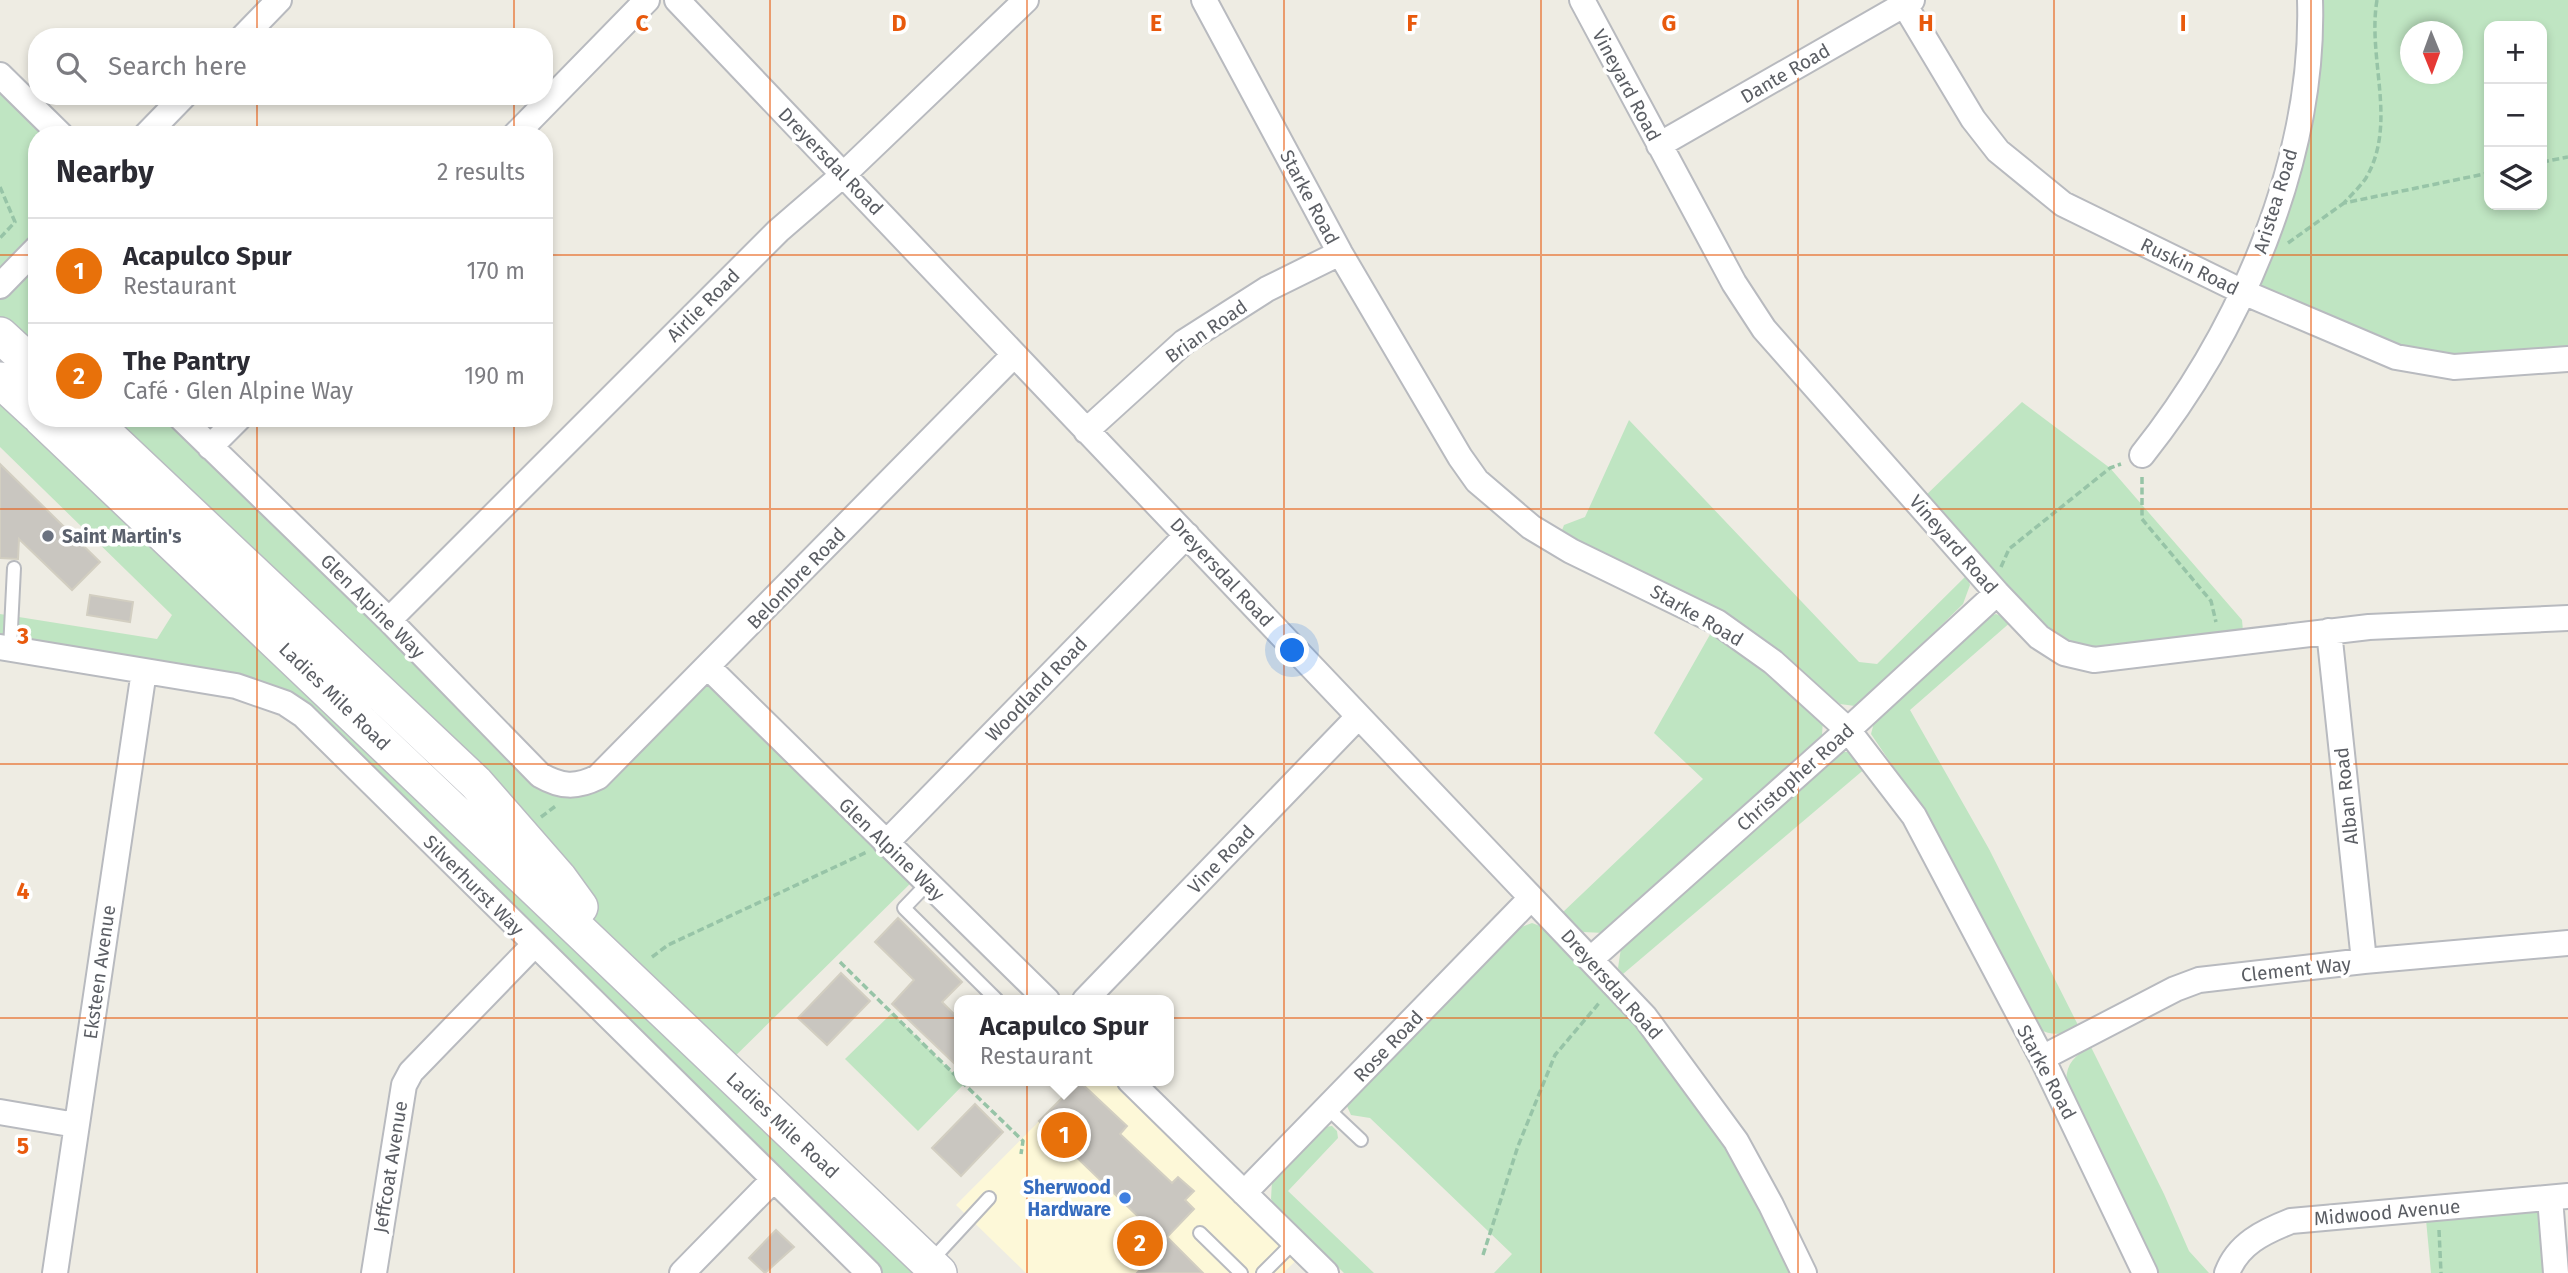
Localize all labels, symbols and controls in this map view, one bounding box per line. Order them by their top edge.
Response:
text: C [635,9,649,37]
text: D [892,9,907,37]
text: E [1150,9,1162,37]
text: F [1406,9,1418,37]
text: G [1662,9,1676,37]
text: H [1918,9,1934,37]
text: I [2180,9,2186,37]
north arrow [2400,21,2463,84]
map controls [2484,21,2547,210]
button: + [2484,21,2547,84]
street label: Vineyard Road [1587,25,1666,145]
search box [28,28,553,105]
street label: Dante Road [1737,39,1834,108]
icon: search [52,48,90,86]
text: Search here [108,51,247,82]
button: − [2484,84,2547,147]
street label: Dreyersdal Road [773,103,888,220]
street label: Starke Road [1275,146,1344,248]
street label: Aristea Road [2249,146,2302,256]
button: layers [2484,147,2547,210]
text: Nearby [56,154,154,190]
text: 2 results [437,158,525,186]
street label: Ruskin Road [2137,233,2243,300]
text: Acapulco Spur [123,241,292,272]
text: 1 [74,257,84,285]
text: 170 m [466,257,525,285]
street label: Airlie Road [662,264,745,347]
text: Restaurant [123,272,236,300]
street label: Brian Road [1161,295,1252,368]
text: The Pantry [123,346,250,377]
text: 2 [73,362,85,390]
text: 190 m [464,362,525,390]
text: Café · Glen Alpine Way [123,377,353,405]
street label: Vineyard Road [1904,490,2003,599]
street label: Dreyersdal Road [1165,513,1278,632]
street label: Belombre Road [742,523,850,634]
place label: Saint Martin's [62,525,181,548]
marker: Saint Martin's [40,528,56,544]
street label: Glen Alpine Way [316,549,430,664]
street label: Starke Road [1646,580,1747,651]
text: 3 [16,622,29,650]
street label: Woodland Road [981,632,1092,746]
your location [1275,633,1309,667]
street label: Ladies Mile Road [274,638,395,755]
street label: Christopher Road [1732,719,1859,836]
street label: Alban Road [2330,746,2363,846]
street label: Glen Alpine Way [834,793,950,906]
street label: Vine Road [1183,820,1260,898]
street label: Silverhurst Way [419,830,529,941]
text: 4 [17,877,30,905]
street label: Eksteen Avenue [79,904,120,1041]
street label: Dreyersdal Road [1556,924,1667,1044]
street label: Clement Way [2240,952,2353,987]
popup [954,995,1174,1086]
street label: Rose Road [1349,1006,1428,1087]
text: Acapulco Spur [980,1011,1148,1042]
street label: Starke Road [2012,1021,2081,1123]
text: Restaurant [980,1042,1093,1070]
street label: Ladies Mile Road [722,1067,844,1183]
street label: Jeffcoat Avenue [369,1099,412,1235]
pin: 1 [1041,1109,1087,1161]
text: 5 [17,1132,29,1160]
place label: Sherwood Hardware [1023,1176,1111,1221]
marker: Sherwood Hardware [1117,1190,1133,1206]
street label: Midwood Avenue [2313,1195,2461,1230]
pin: 2 [1117,1217,1163,1269]

